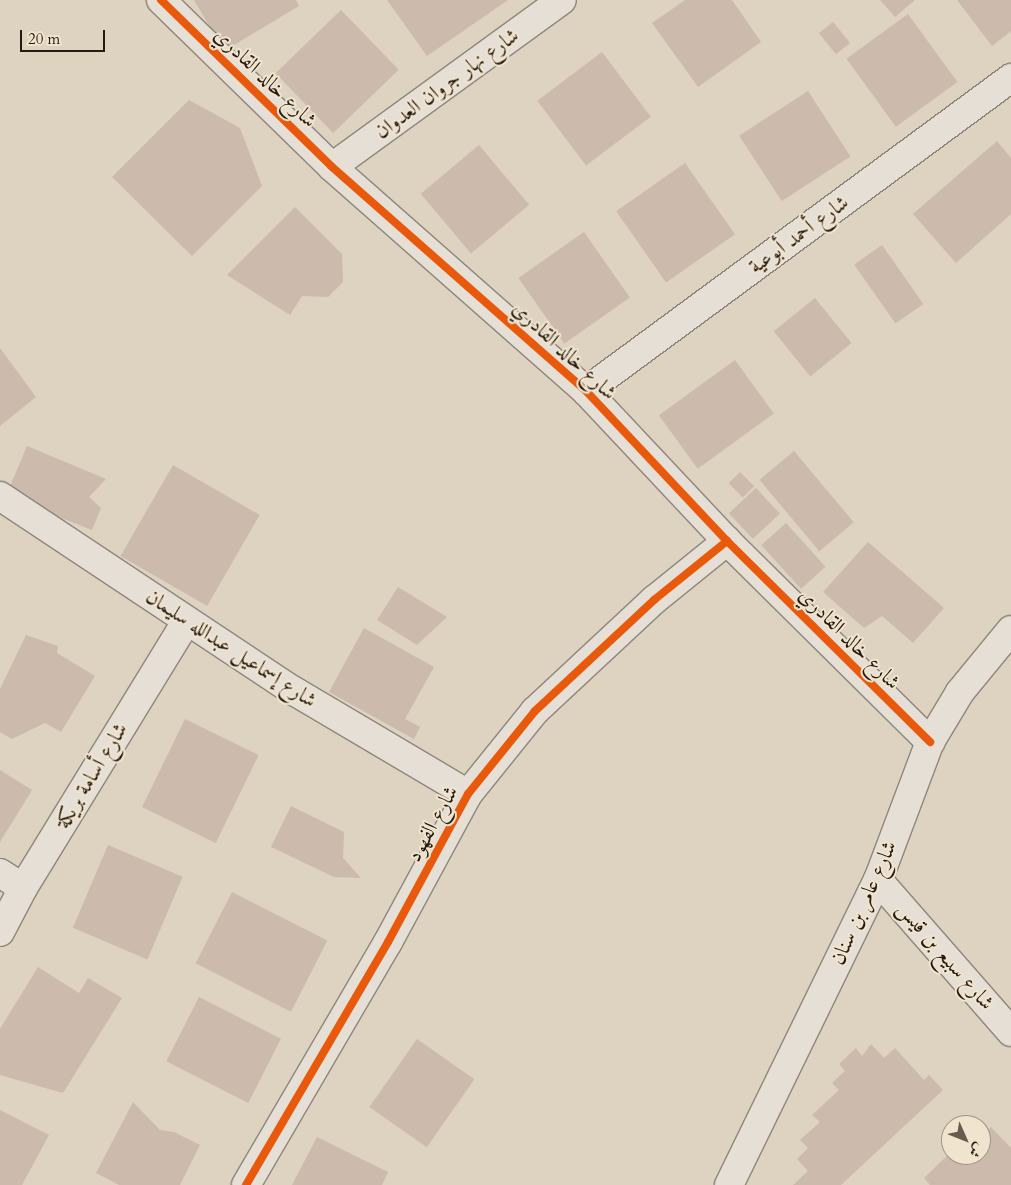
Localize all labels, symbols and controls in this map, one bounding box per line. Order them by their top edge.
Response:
scale bar [22,20,108,52]
street label: شارع خالد القادري [208,23,322,133]
street label: شارع نهار جروان العدوان [370,23,524,145]
text: 20 m [28,29,60,49]
street label: شارع أحمد أبوعية [744,190,854,280]
street label: شارع خالد القادري [507,296,621,406]
street label: شارع خالد القادري [793,583,905,695]
street label: شارع إسماعيل عبدالله سليمان [141,584,321,714]
street label: شارع أسامة بريكة [51,719,133,833]
street label: شارع الفهود [402,782,464,866]
street label: شارع عامر بن سنان [825,837,903,969]
street label: شارع سبيع بن قيس [891,897,999,1015]
north arrow [941,1115,991,1165]
text: ش [965,1138,988,1162]

